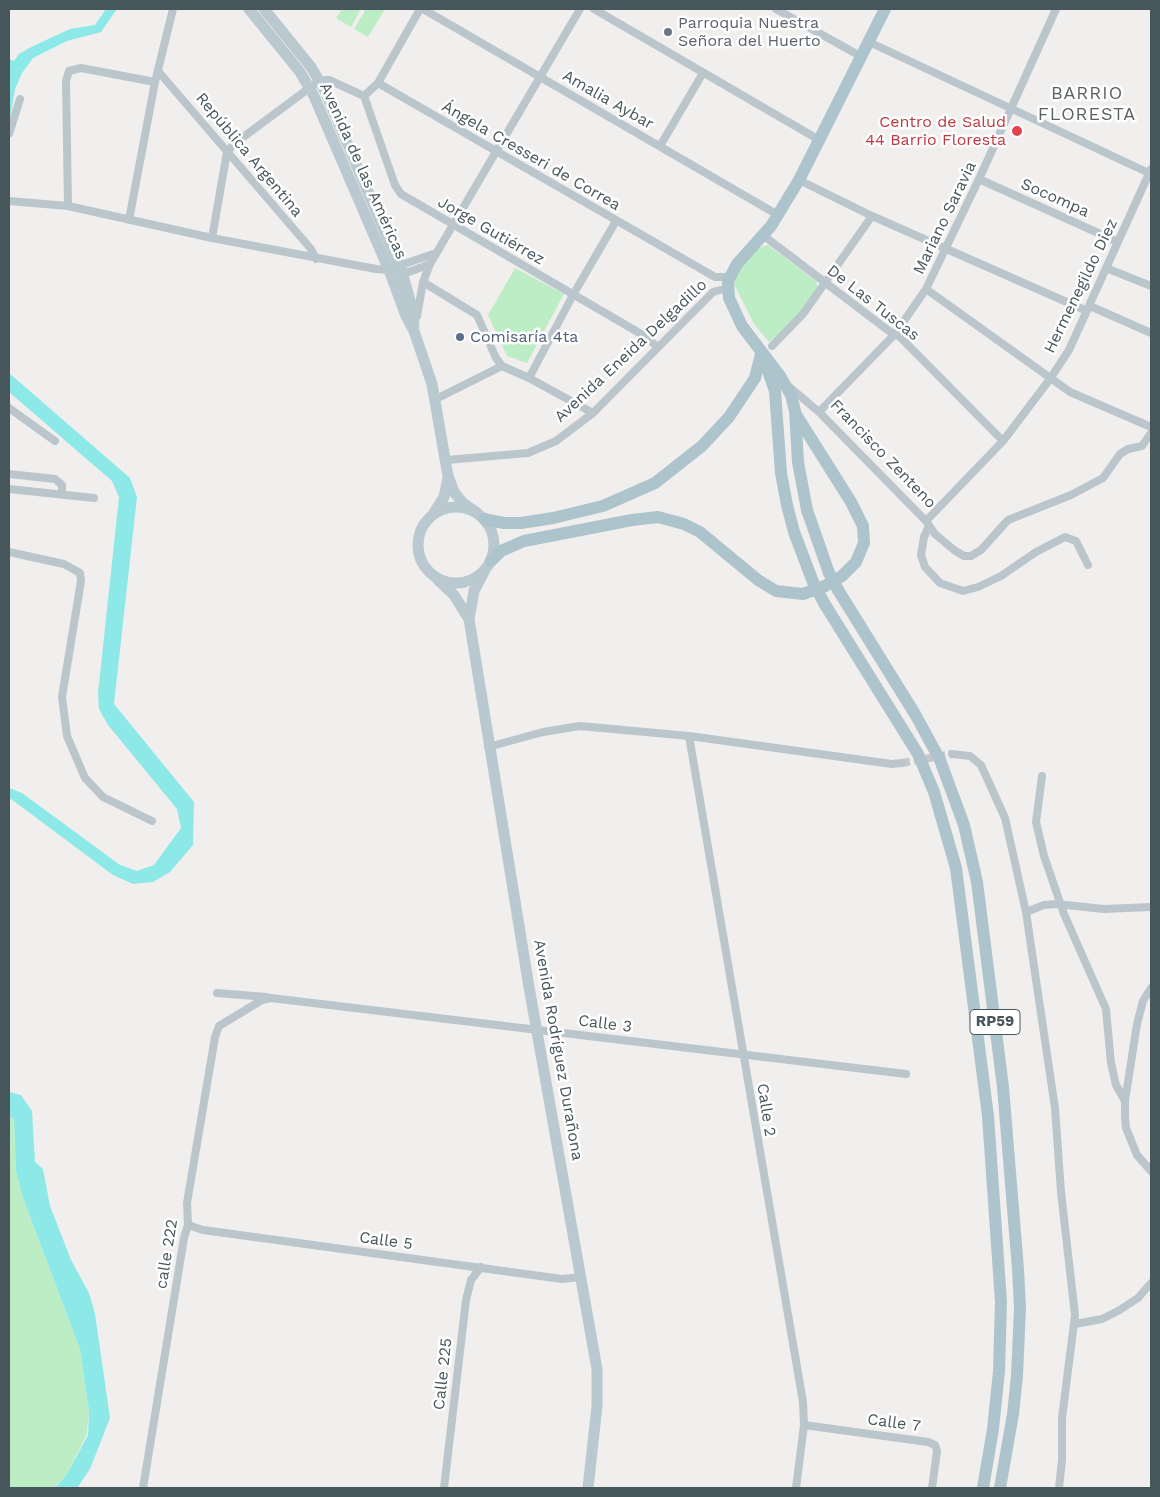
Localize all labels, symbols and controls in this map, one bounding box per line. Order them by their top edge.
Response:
place label: Parroquia Nuestra Señora del Huerto [678,13,820,51]
marker: Parroquia Nuestra Señora del Huerto [662,26,674,38]
street label: Amalia Aybar [559,66,657,134]
street label: Avenida de las Américas [315,80,411,262]
district label: BARRIO FLORESTA [1037,83,1137,126]
street label: República Argentina [191,89,307,221]
street label: Ángela Cresseri de Correa [438,97,624,215]
place label: Centro de Salud 44 Barrio Floresta [865,112,1006,150]
marker: Centro de Salud 44 Barrio Floresta [1010,124,1024,138]
street label: Mariano Saravia [909,158,981,278]
street label: Socompa [1018,174,1092,222]
street label: Jorge Gutiérrez [434,193,548,269]
street label: Hermenegildo Diez [1040,216,1122,356]
street label: De Las Tuscas [823,261,923,345]
street label: Avenida Eneida Delgadillo [551,275,711,427]
place label: Comisaría 4ta [470,327,578,347]
marker: Comisaría 4ta [454,331,466,343]
street label: Francisco Zenteno [826,395,940,513]
street label: Avenida Rodríguez Durañona [529,938,587,1162]
road number: RP59 [970,1010,1020,1034]
street label: Calle 3 [577,1011,633,1037]
street label: Calle 2 [752,1082,780,1138]
street label: calle 222 [152,1218,182,1290]
street label: Calle 5 [358,1228,414,1254]
street label: Calle 225 [430,1337,456,1411]
street label: Calle 7 [866,1410,922,1436]

